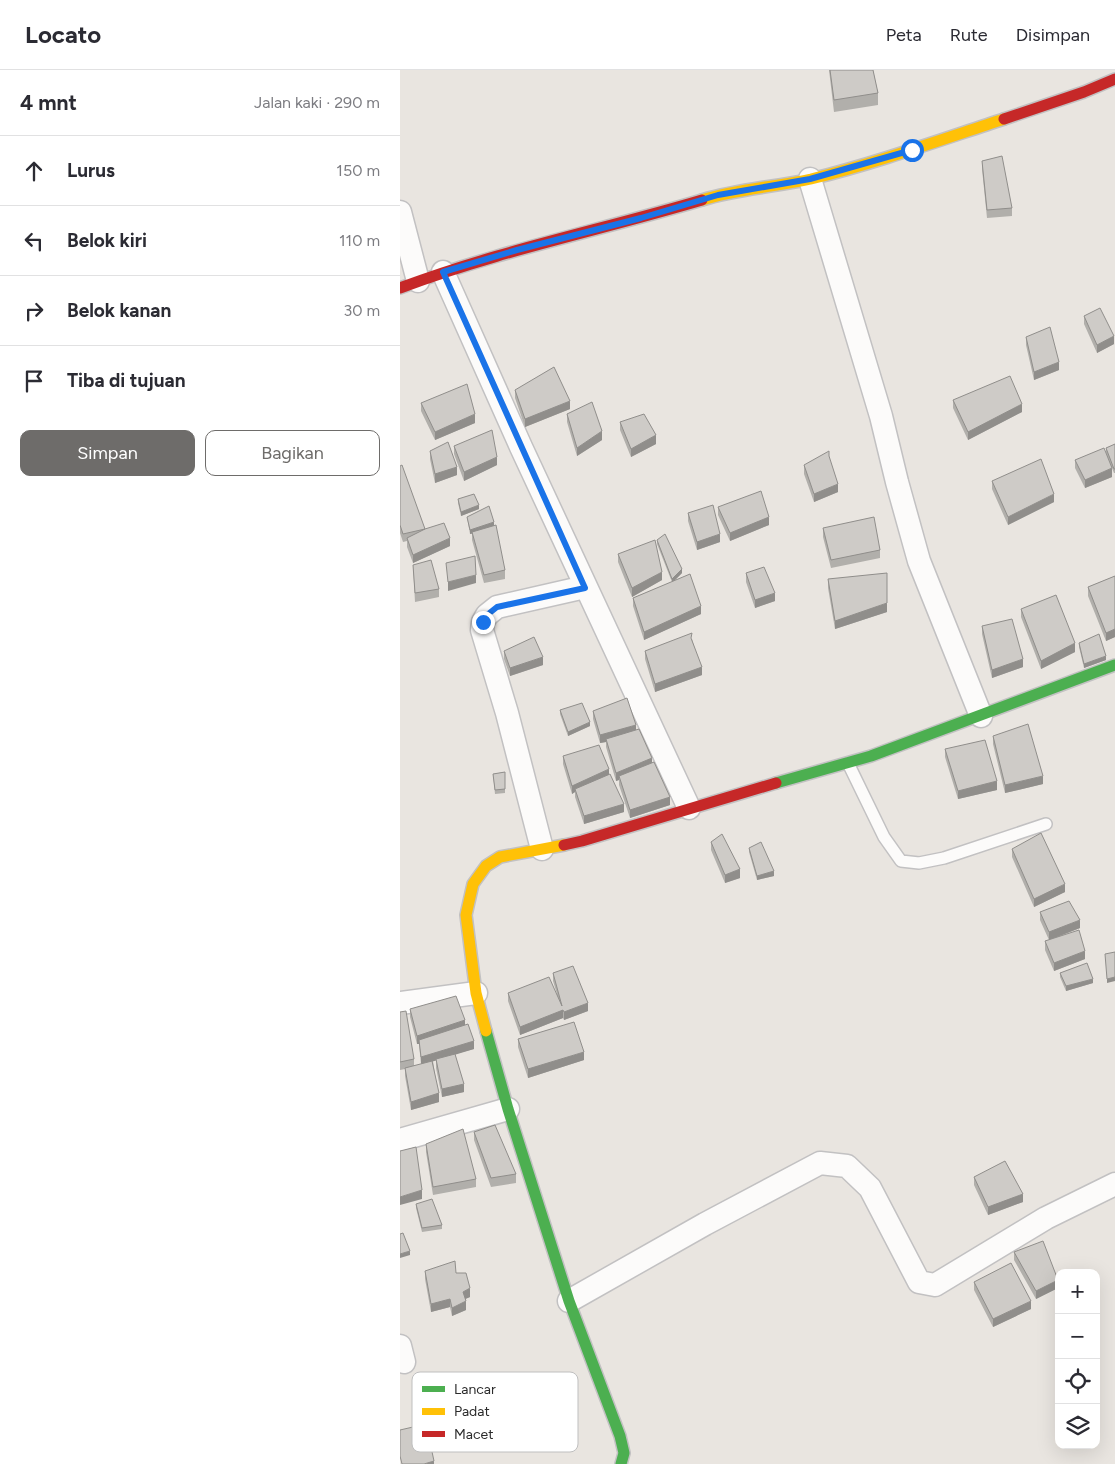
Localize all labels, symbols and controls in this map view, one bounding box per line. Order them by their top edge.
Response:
text: Locato [25,20,101,49]
text: Peta [886,24,922,46]
text: Rute [950,24,988,46]
text: Disimpan [1016,24,1090,46]
text: 4 mnt [20,90,77,115]
text: Jalan kaki · 290 m [254,93,380,112]
route start [901,139,924,162]
icon: ahead [20,157,48,185]
text: Lurus [67,159,115,182]
text: 150 m [336,161,380,180]
icon: left [20,227,48,255]
text: Belok kiri [67,229,147,252]
text: 110 m [339,231,380,250]
icon: right [20,297,48,325]
text: Belok kanan [67,299,171,322]
text: 30 m [343,301,380,320]
icon: arrive [20,367,48,395]
text: Tiba di tujuan [67,369,186,392]
button: Simpan [20,430,195,476]
button: Bagikan [205,430,380,476]
route end [472,611,495,634]
map controls [1055,1269,1100,1449]
button: + [1055,1269,1100,1314]
button: − [1055,1314,1100,1359]
button: locate [1055,1359,1100,1404]
legend [412,1372,578,1452]
text: Lancar [454,1381,496,1398]
text: Padat [454,1403,490,1420]
button: layers [1055,1404,1100,1449]
text: Macet [454,1426,494,1443]

